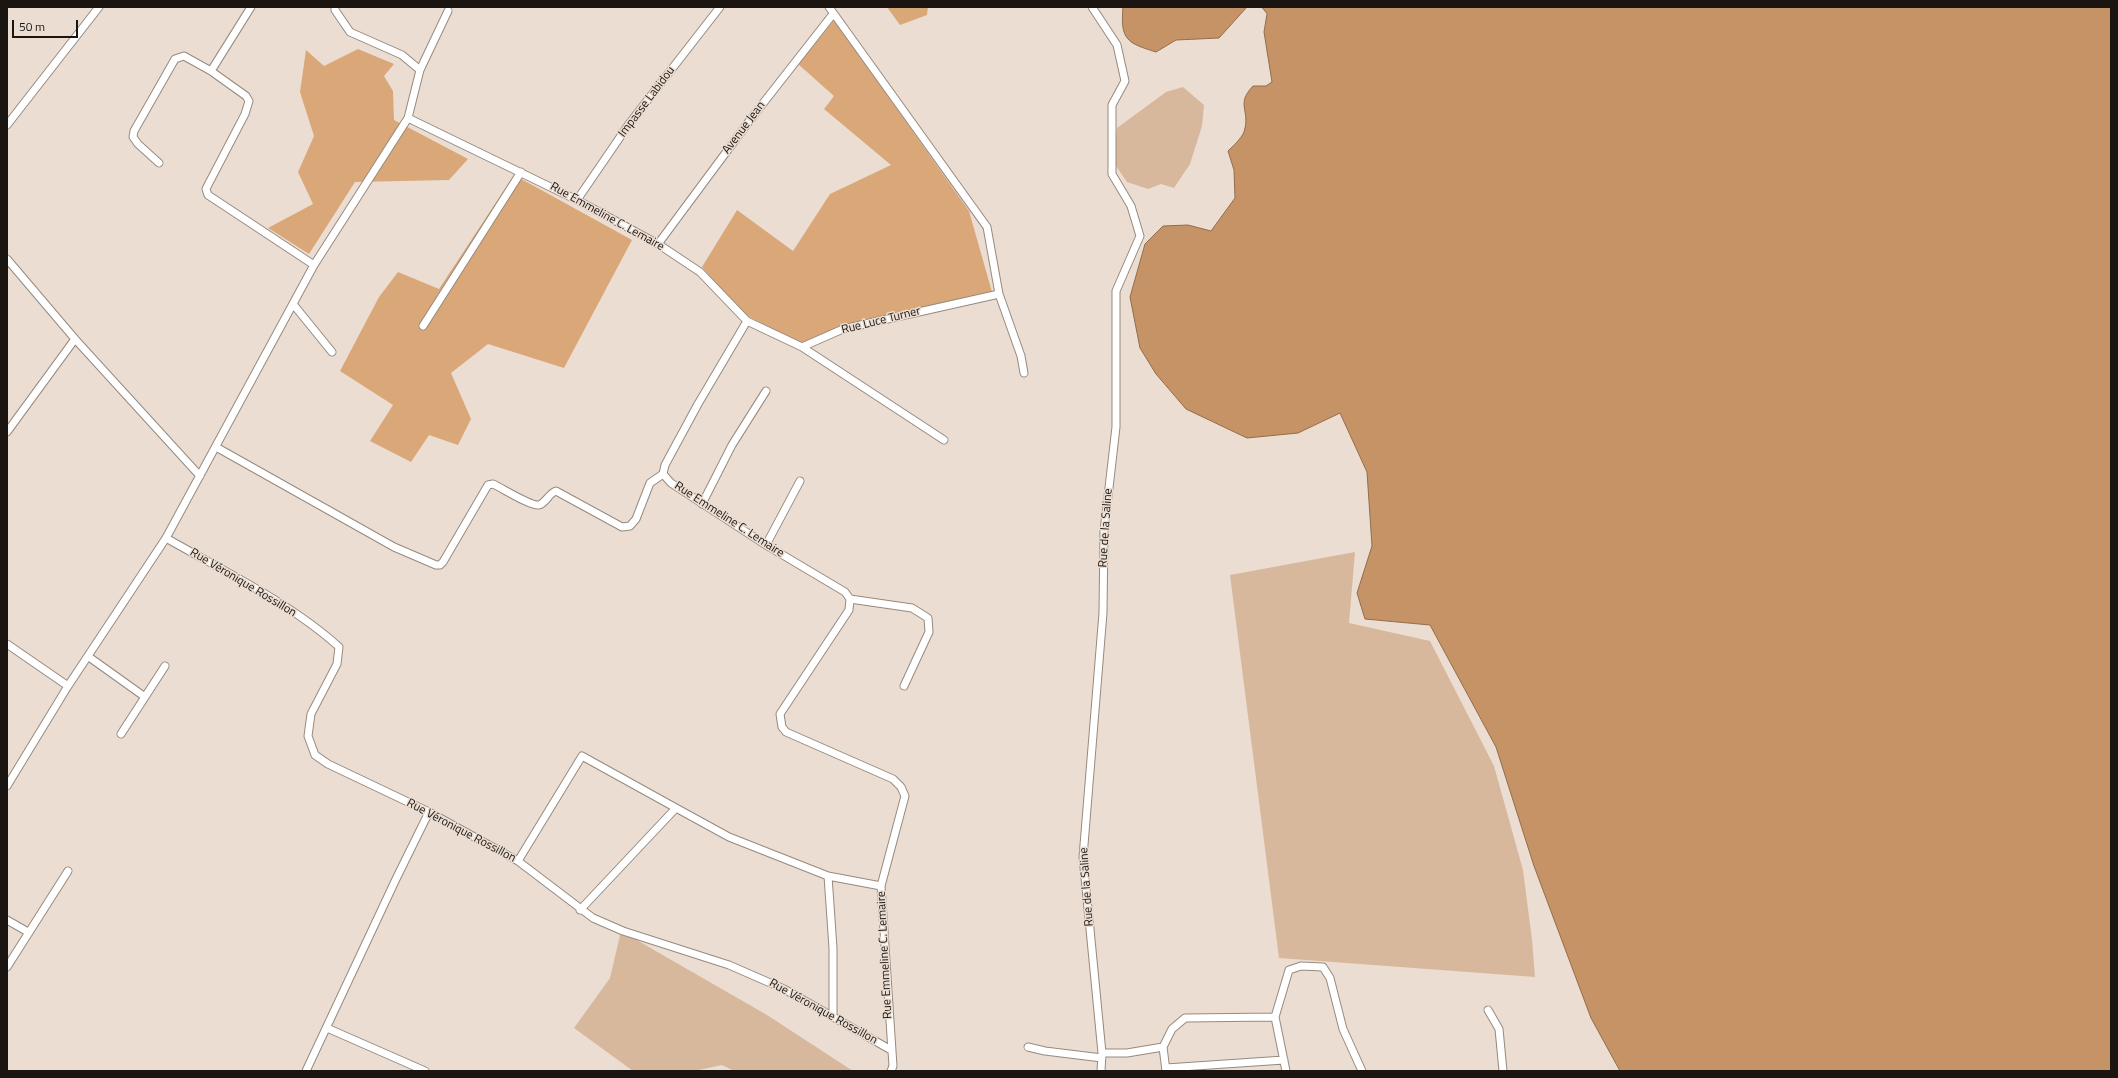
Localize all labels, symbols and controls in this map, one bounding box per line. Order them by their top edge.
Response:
scale bar [14,12,80,38]
text: 50 m [19,17,45,36]
street label: Impasse Labidou [616,64,678,140]
street label: Avenue Jean [720,99,768,157]
street label: Rue Emmeline C. Lemaire [548,180,666,254]
street label: Rue Luce Turner [840,304,922,338]
street label: Rue Emmeline C. Lemaire [671,479,787,561]
street label: Rue de la Saline [1096,488,1116,568]
street label: Rue Véronique Rossillon [187,546,299,620]
street label: Rue Véronique Rossillon [404,796,518,866]
street label: Rue de la Saline [1077,847,1097,927]
street label: Rue Emmeline C. Lemaire [874,891,896,1019]
street label: Rue Véronique Rossillon [766,976,880,1048]

